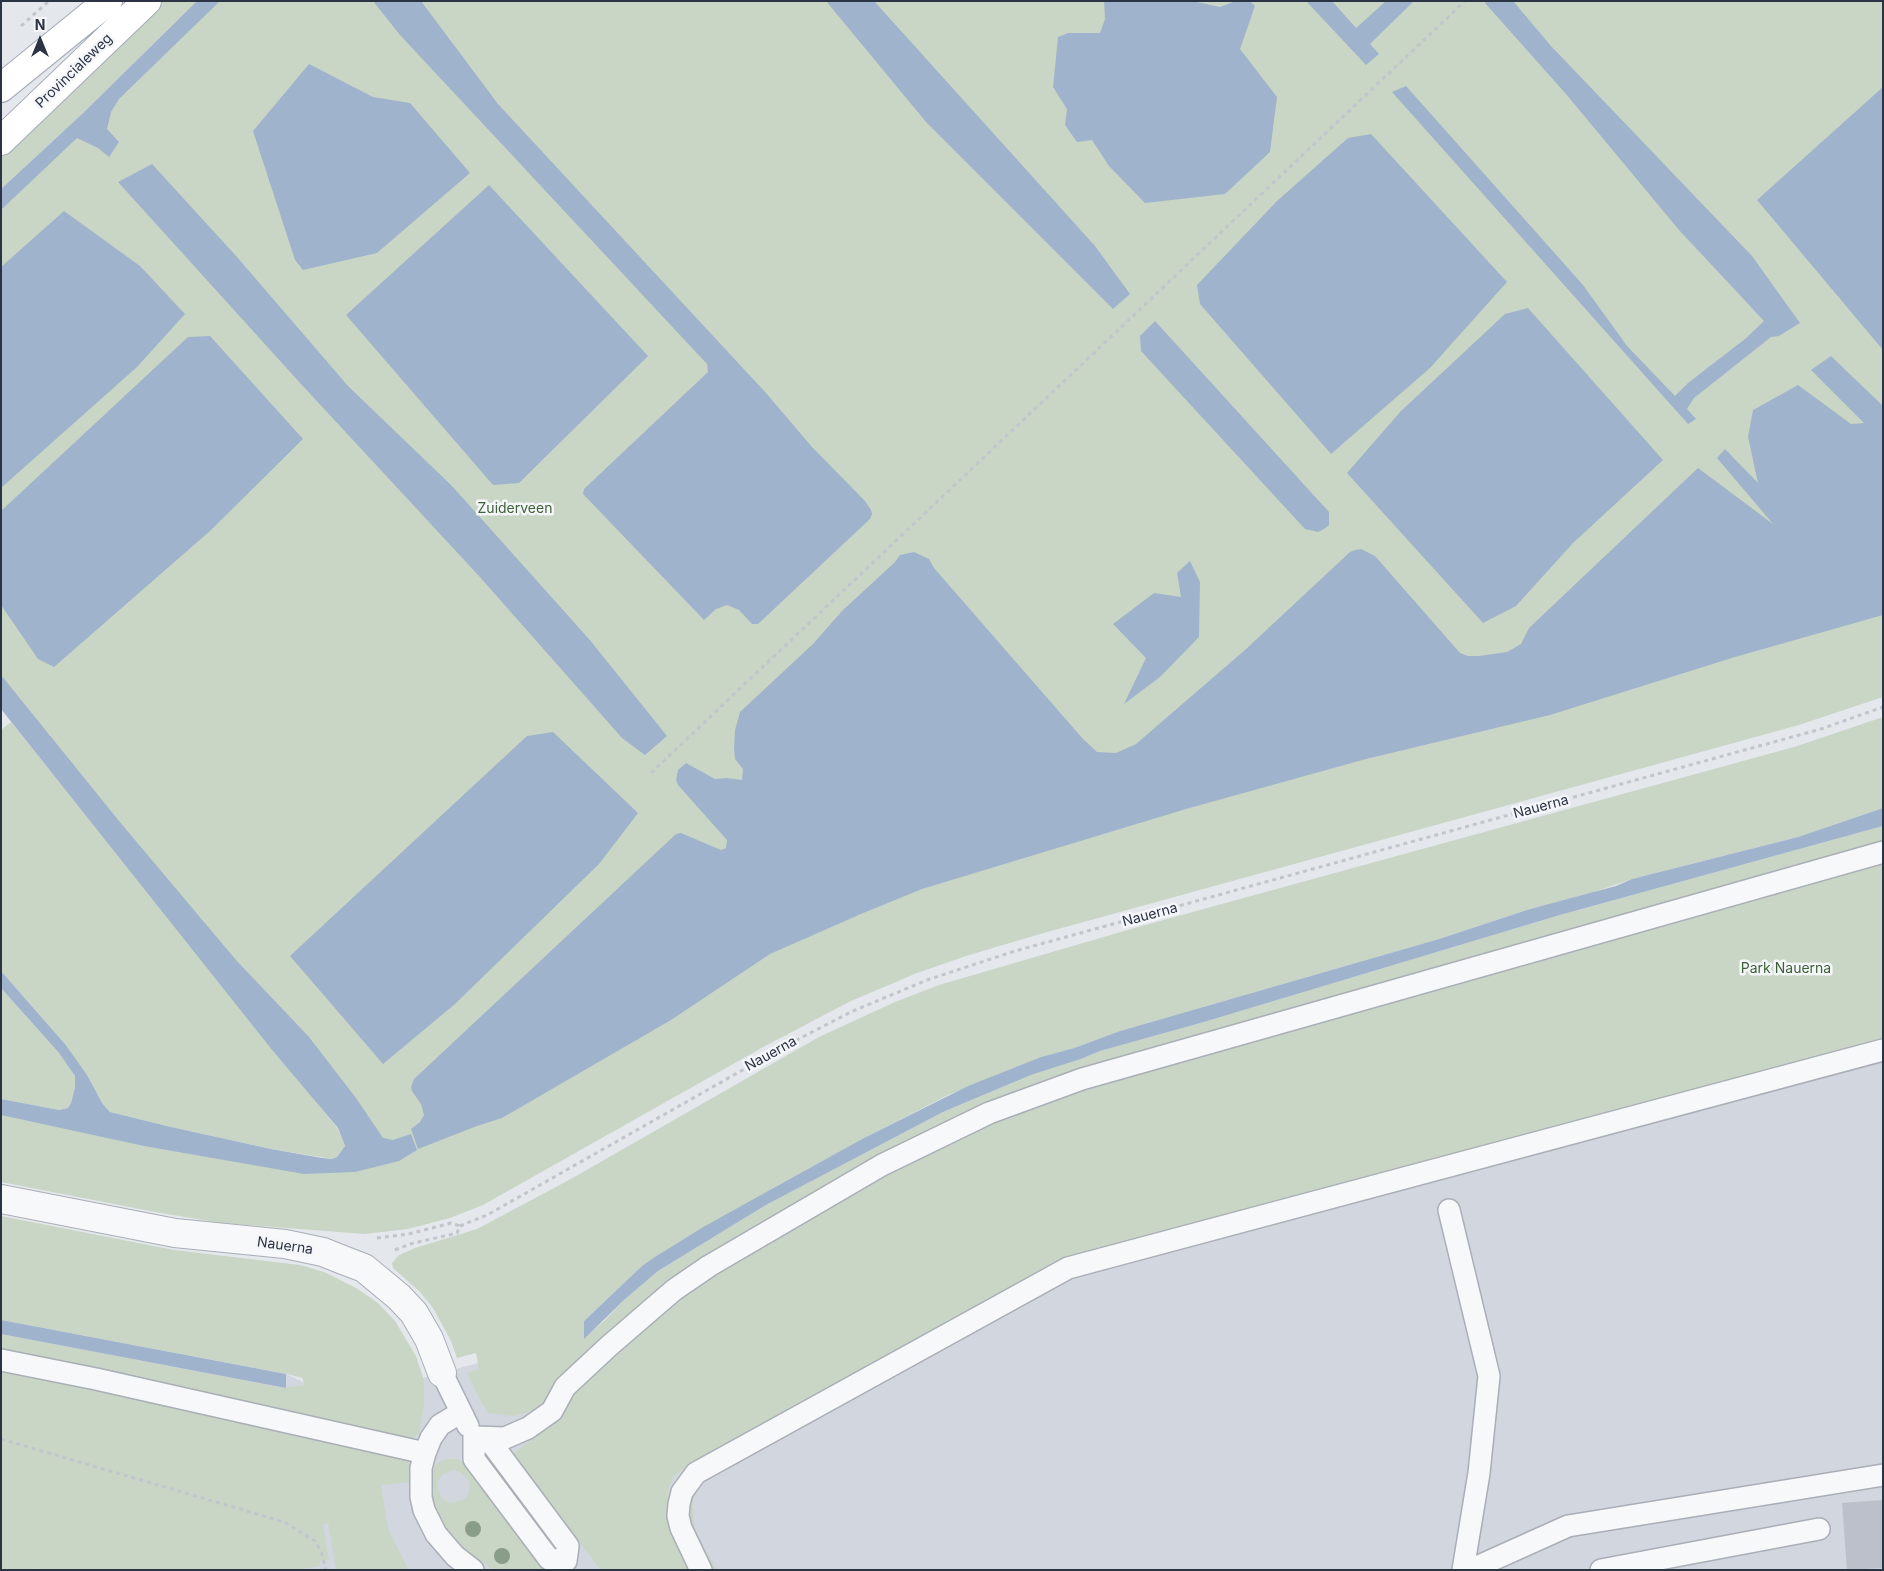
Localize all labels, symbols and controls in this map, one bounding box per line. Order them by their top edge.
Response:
north arrow [15,15,65,65]
text: N [35,16,45,33]
street label: Provincialeweg [32,30,116,112]
park label: Zuiderveen [478,501,552,517]
street label: Nauerna [1512,792,1570,822]
street label: Nauerna [1121,900,1179,930]
park label: Park Nauerna [1741,961,1831,977]
street label: Nauerna [742,1033,800,1075]
street label: Nauerna [256,1234,314,1258]

